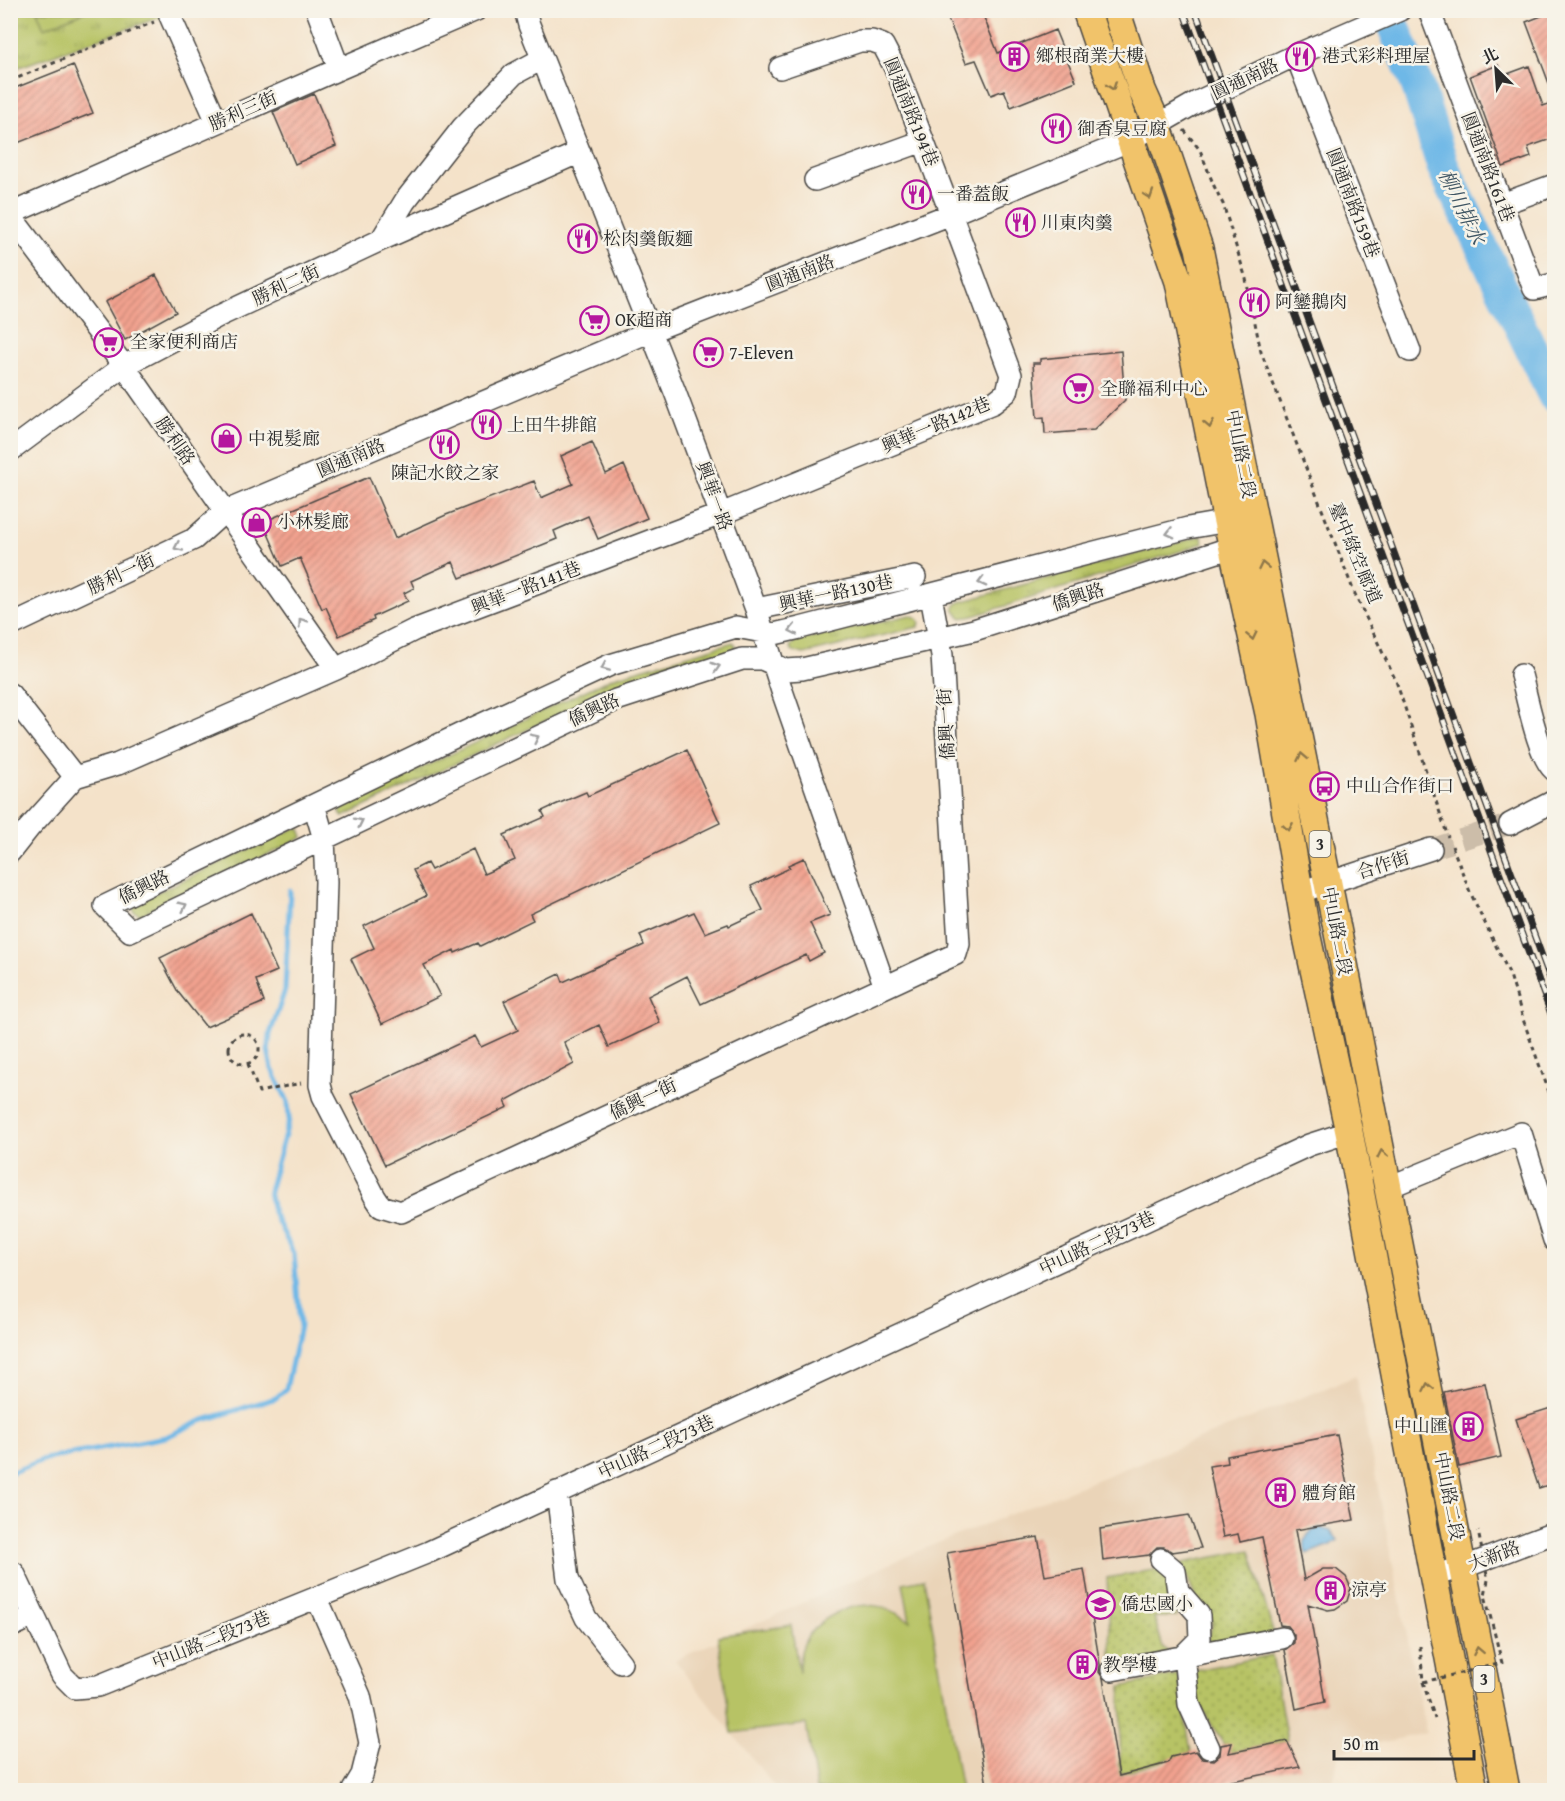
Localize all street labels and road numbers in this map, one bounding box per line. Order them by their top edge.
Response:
street label: 圓通南路 [1206,51,1283,106]
street label: 圓通南路194巷 [877,53,946,171]
street label: 勝利三街 [204,84,281,138]
street label: 圓通南路161巷 [1455,108,1522,226]
street label: 圓通南路159巷 [1320,144,1387,262]
street label: 圓通南路 [761,247,838,298]
street label: 勝利二街 [247,257,324,312]
street label: 興華一路142巷 [877,389,994,460]
street label: 中山路二段 [1220,407,1263,501]
street label: 勝利路 [149,411,202,471]
street label: 圓通南路 [312,431,389,484]
street label: 興華一路 [689,457,739,534]
street label: 臺中綠空廊道 [1322,498,1389,608]
street label: 勝利一街 [82,546,159,601]
street label: 興華一路141巷 [467,554,585,621]
street label: 興華一路130巷 [776,567,895,618]
street label: 僑興路 [1048,575,1108,618]
street label: 僑興路 [564,686,624,733]
street label: 僑興一街 [930,687,961,761]
road number: 3 [1310,831,1330,857]
street label: 合作街 [1353,843,1413,886]
street label: 僑興路 [114,863,174,911]
street label: 中山路二段 [1316,884,1359,978]
street label: 僑興一街 [604,1071,681,1126]
street label: 中山路二段73巷 [1034,1204,1159,1281]
street label: 中山路二段73巷 [593,1408,718,1485]
street label: 中山路二段 [1428,1449,1471,1543]
street label: 大新路 [1464,1533,1524,1578]
street label: 中山路二段73巷 [148,1604,274,1676]
road number: 3 [1474,1666,1494,1692]

